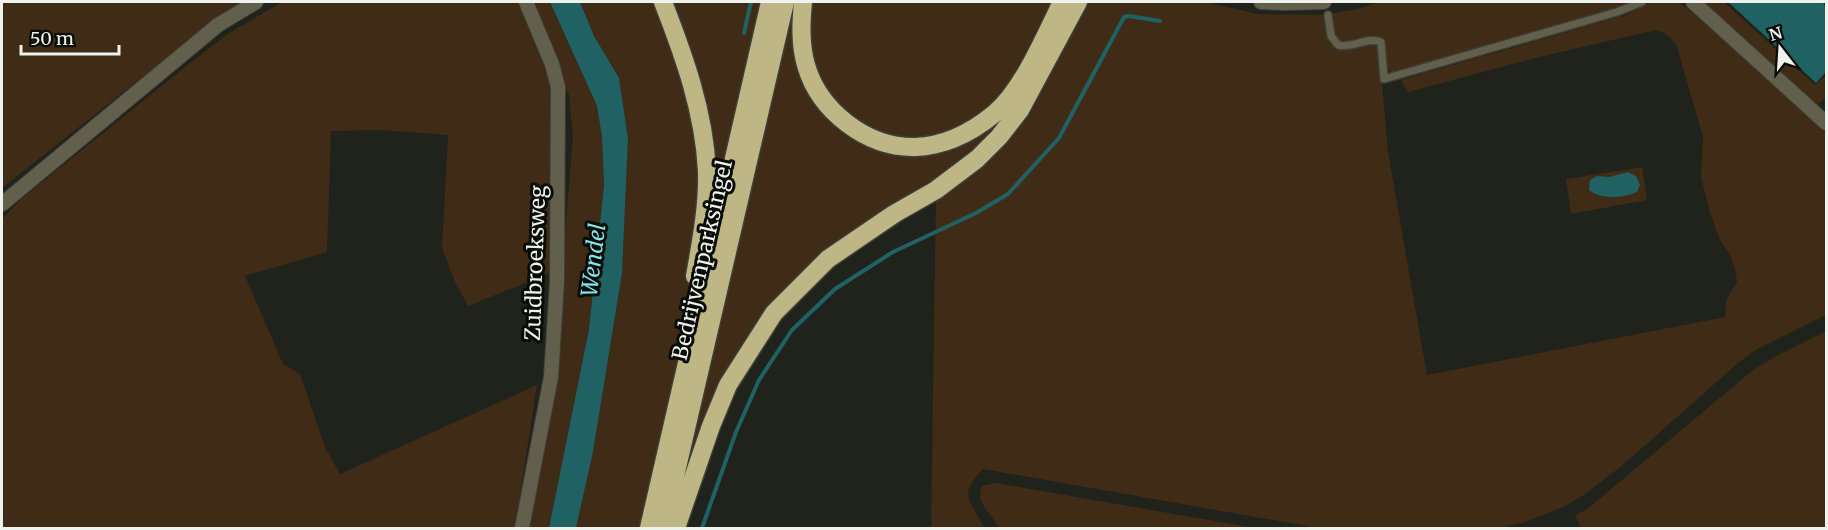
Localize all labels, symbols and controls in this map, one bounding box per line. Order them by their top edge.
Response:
scale bar [21,18,118,56]
north arrow [1750,18,1810,78]
text: N [1767,22,1785,45]
text: 50 m [30,27,74,50]
street label: Bedrijvenparksingel [666,157,738,363]
street label: Zuidbroeksweg [519,185,551,341]
water label: Wendel [575,222,611,298]

